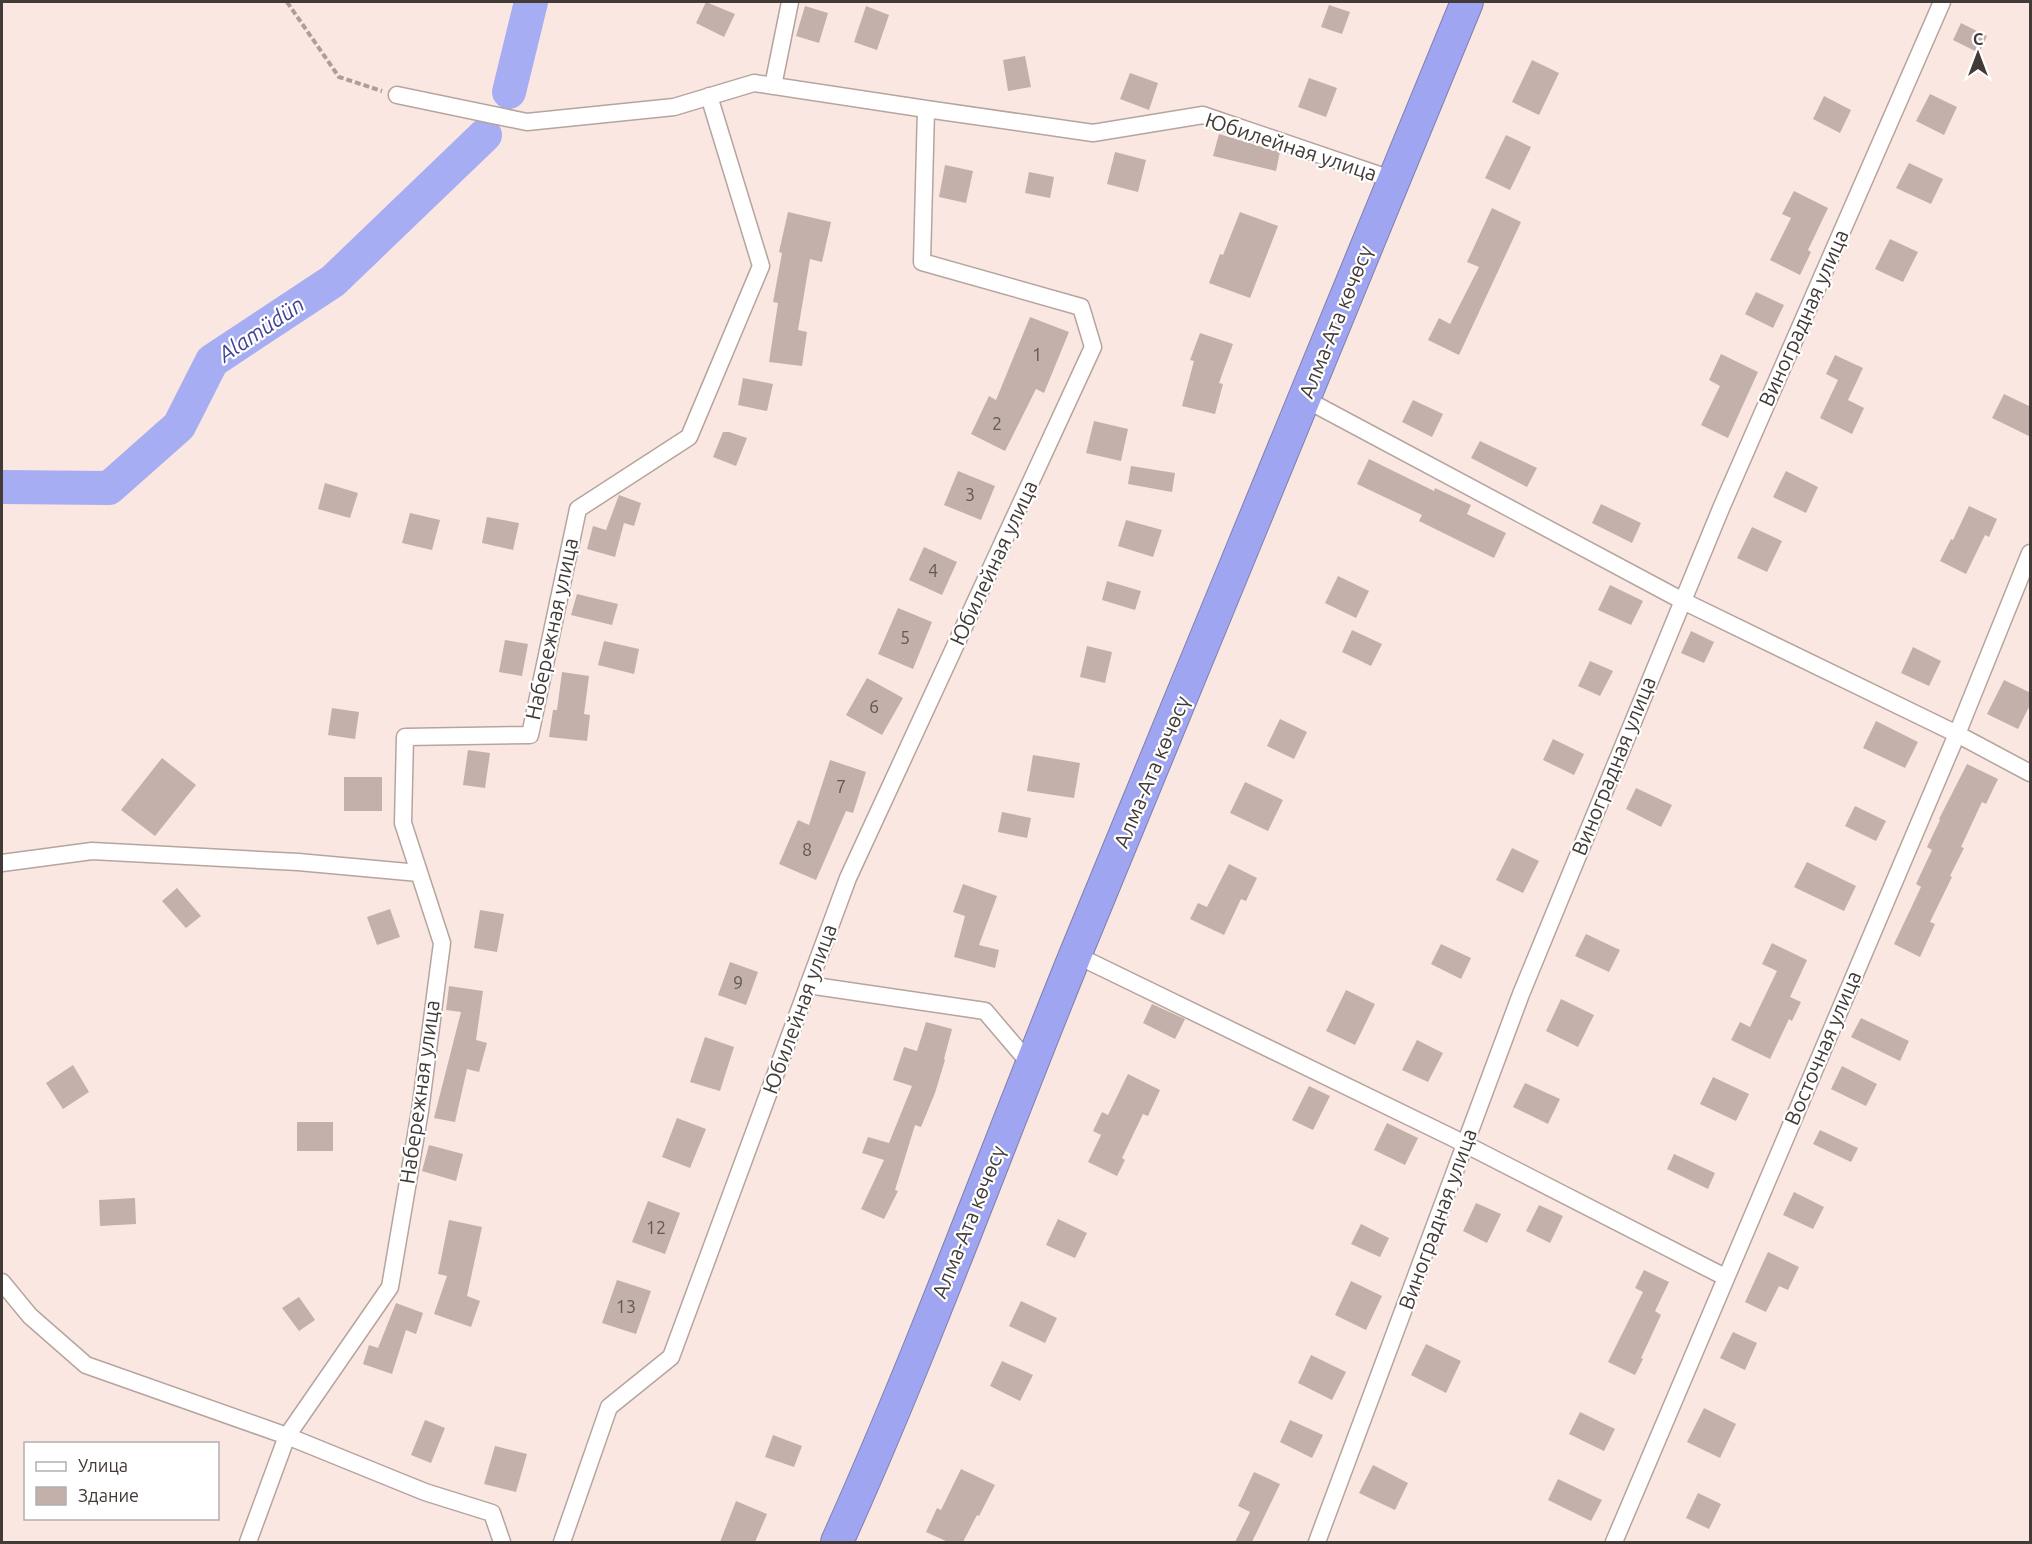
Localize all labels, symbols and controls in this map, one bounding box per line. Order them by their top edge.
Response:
north arrow [1948,24,2008,84]
text: С [1973,30,1983,48]
street label: Юбилейная улица [1202,107,1380,185]
street label: Виноградная улица [1753,226,1853,410]
street label: Алма-Ата көчөсү [1293,242,1377,402]
water label: Alamüdün [212,291,308,367]
house number: 1 [1032,344,1042,364]
house number: 2 [992,413,1002,433]
street label: Юбилейная улица [944,476,1042,649]
house number: 3 [965,484,975,504]
street label: Набережная улица [520,536,582,722]
house number: 4 [928,560,938,580]
house number: 5 [900,627,910,647]
street label: Виноградная улица [1566,673,1660,859]
street label: Алма-Ата көчөсү [1108,692,1194,851]
house number: 6 [869,696,879,716]
house number: 7 [836,776,846,796]
house number: 8 [802,839,812,859]
street label: Юбилейная улица [757,920,841,1097]
street label: Восточная улица [1779,967,1865,1128]
house number: 9 [733,972,743,992]
street label: Набережная улица [394,998,444,1185]
street label: Виноградная улица [1393,1125,1481,1312]
street label: Алма-Ата көчөсү [926,1142,1010,1302]
house number: 12 [646,1217,666,1237]
house number: 13 [616,1296,636,1316]
legend [24,1442,219,1520]
text: Улица [78,1455,128,1475]
text: Здание [78,1485,139,1505]

